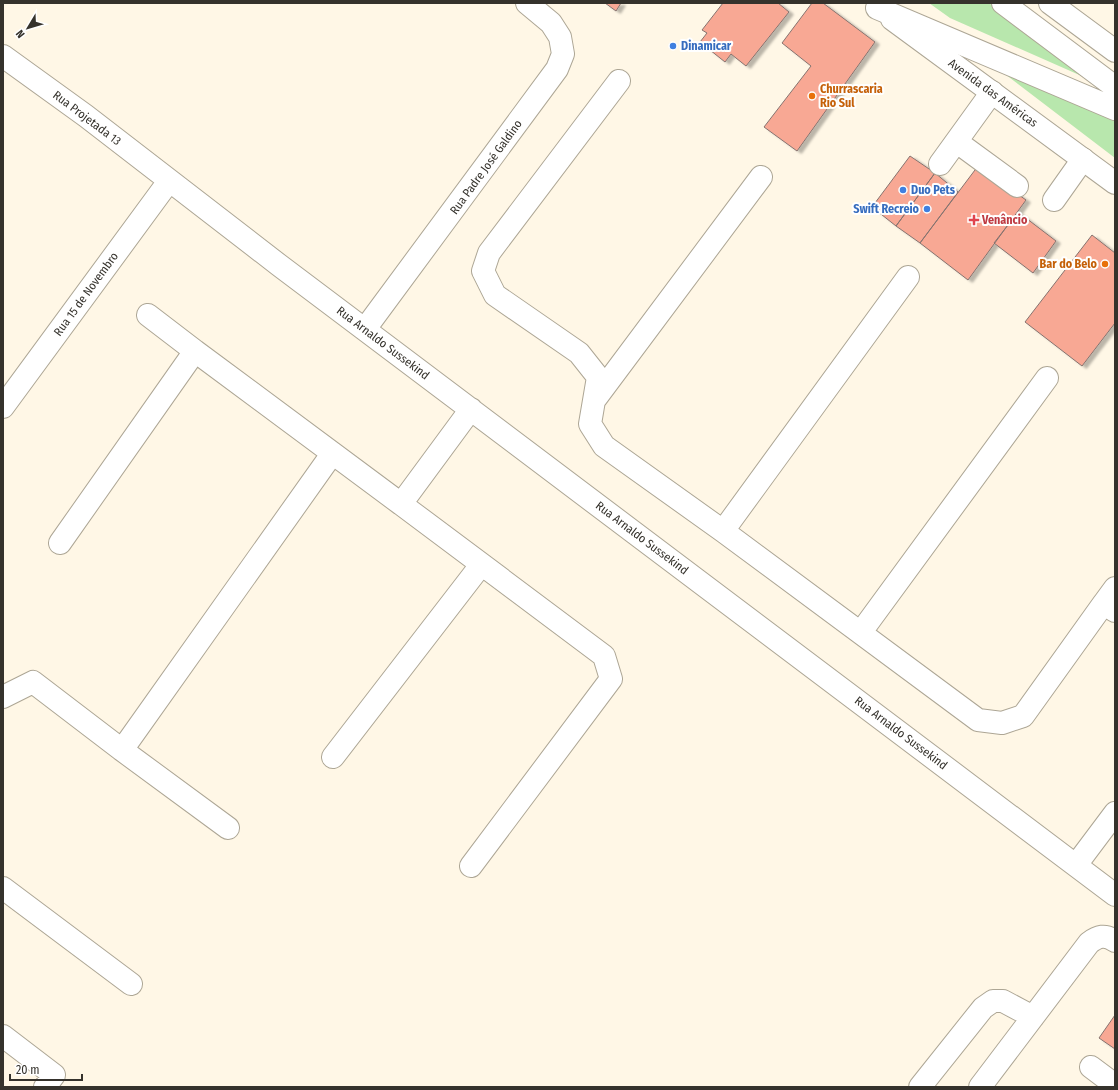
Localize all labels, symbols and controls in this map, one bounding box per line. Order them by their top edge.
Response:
north arrow [8,8,48,48]
text: N [13,27,28,40]
place label: Dinamicar [681,39,732,53]
marker: Dinamicar [668,41,678,51]
street label: Avenida das Américas [946,56,1040,130]
place label: Churrascaria Rio Sul [820,82,883,110]
street label: Rua Projetada 13 [50,88,124,148]
marker: Churrascaria Rio Sul [807,91,817,101]
street label: Rua Padre José Galdino [447,117,525,217]
place label: Duo Pets [911,183,956,197]
marker: Duo Pets [898,185,908,195]
place label: Swift Recreio [853,202,920,216]
marker: Swift Recreio [922,204,932,214]
place label: Venâncio [981,213,1028,227]
marker: Venâncio [969,215,979,225]
street label: Rua 15 de Novembro [51,249,121,339]
place label: Bar do Belo [1040,257,1098,271]
marker: Bar do Belo [1100,259,1110,269]
street label: Rua Arnaldo Sussekind [334,304,432,382]
street label: Rua Arnaldo Sussekind [593,499,691,577]
street label: Rua Arnaldo Sussekind [852,694,950,772]
scale bar [10,1056,82,1082]
text: 20 m [16,1063,40,1077]

